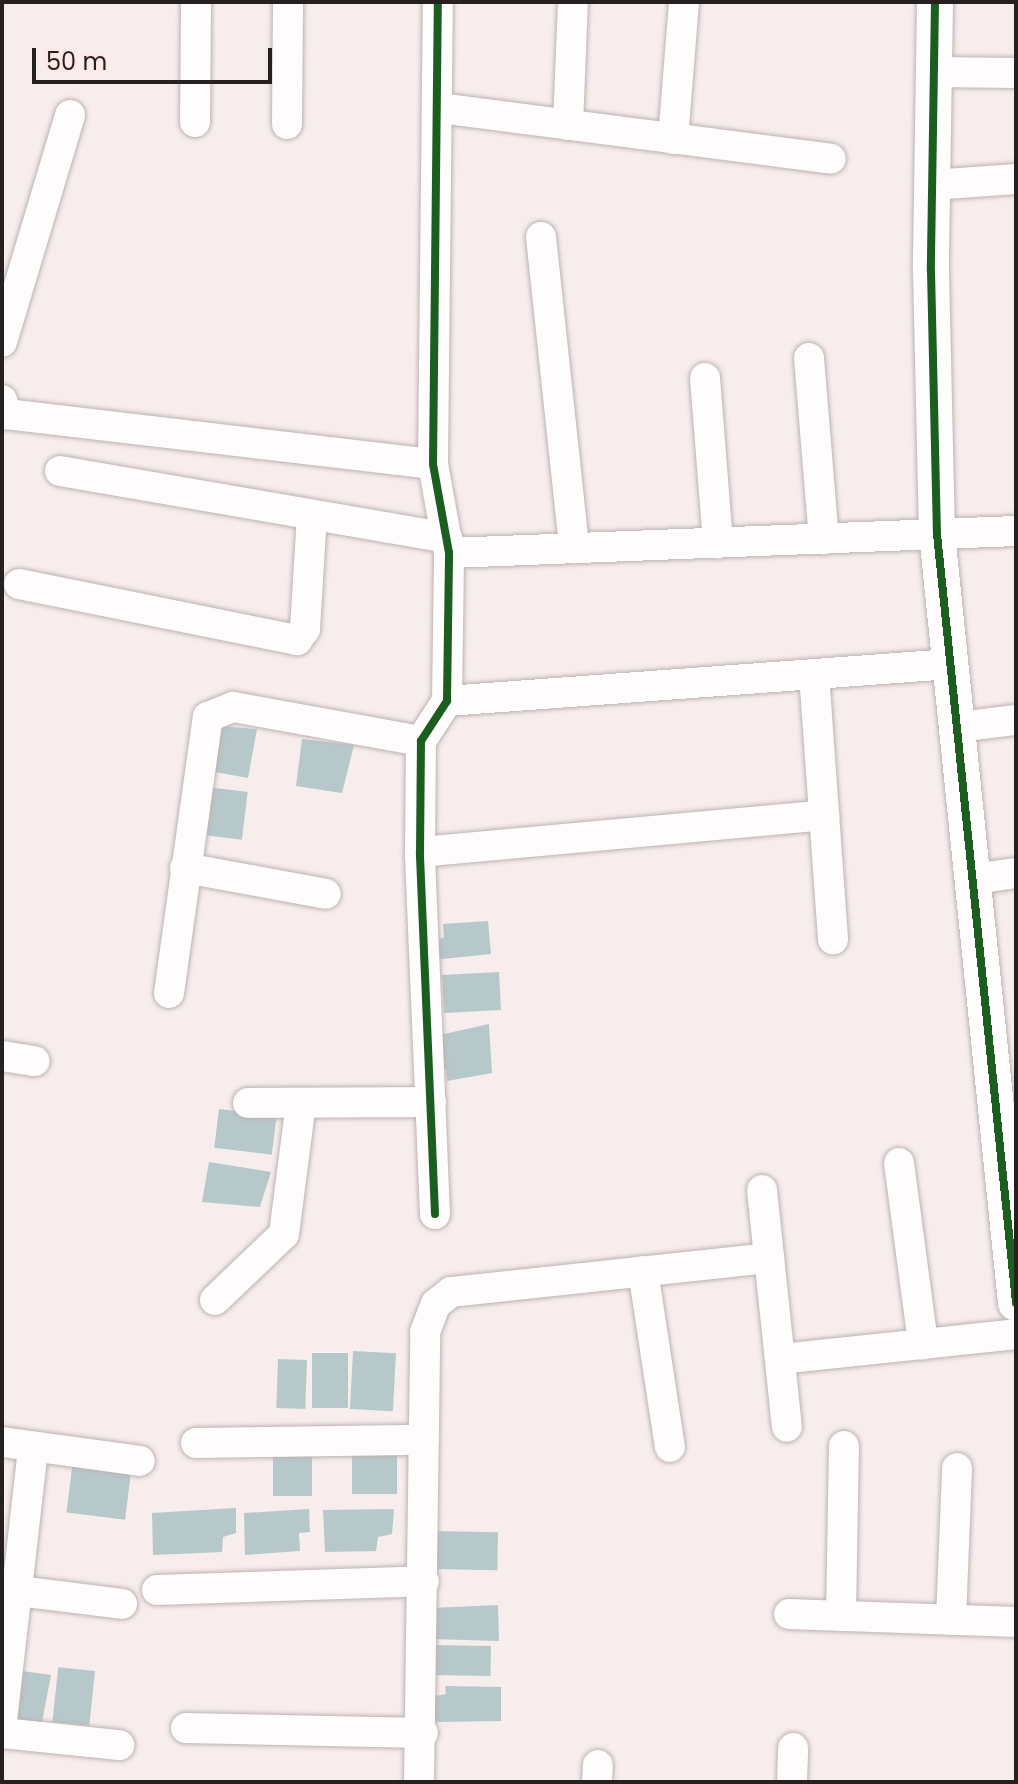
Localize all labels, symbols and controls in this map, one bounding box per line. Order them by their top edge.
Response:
scale bar [36,32,276,82]
text: 50 m [46,45,107,78]

